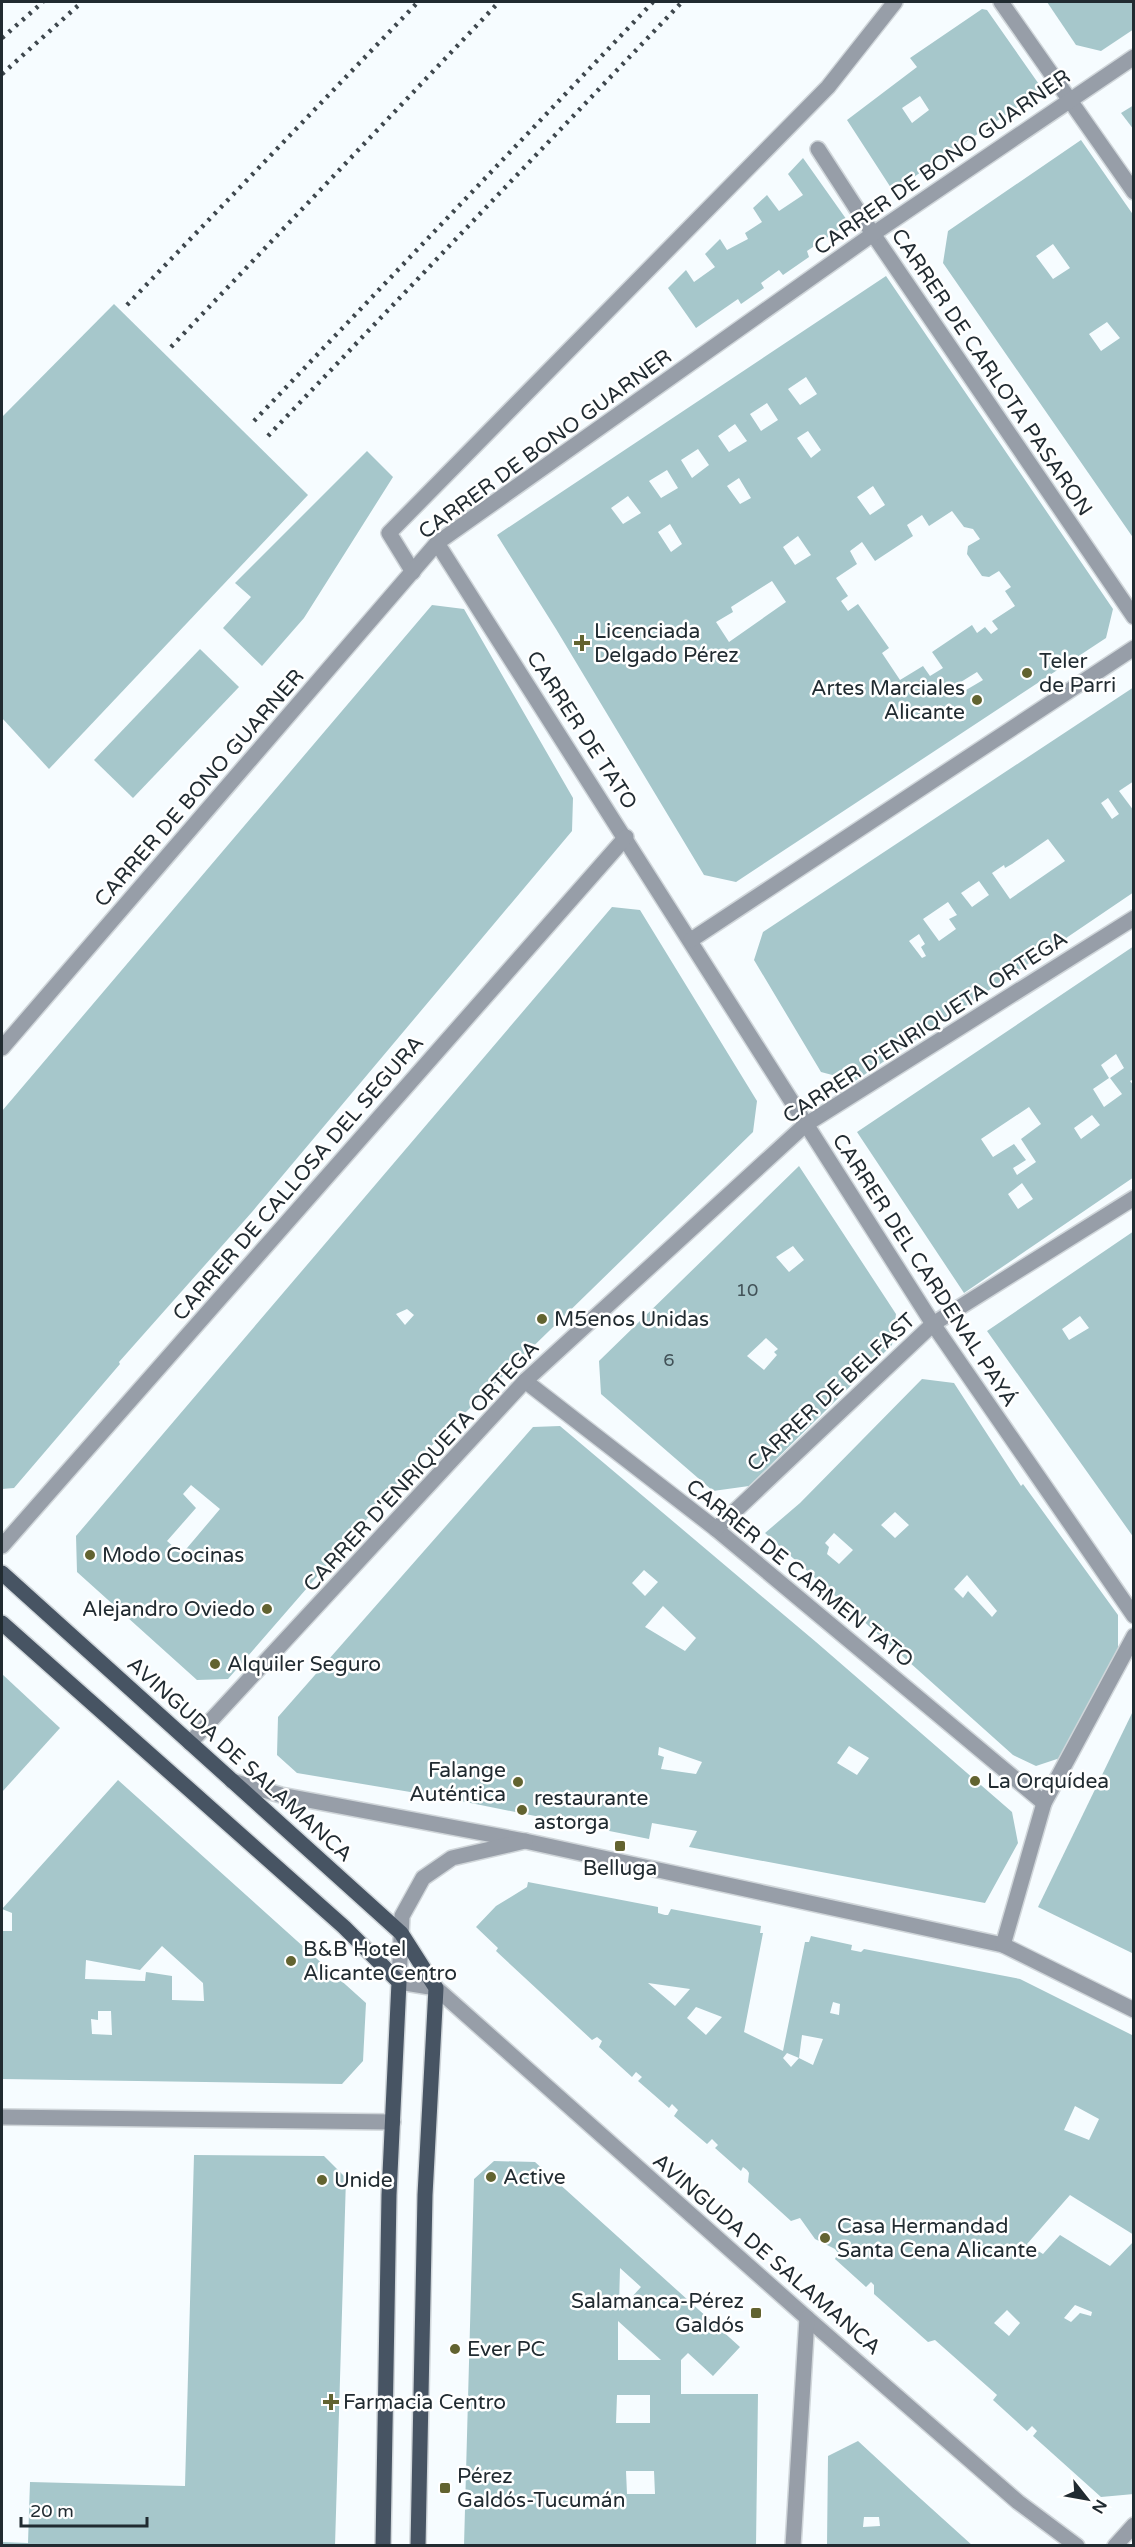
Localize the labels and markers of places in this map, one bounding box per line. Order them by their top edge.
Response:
place label: Licenciada Delgado Pérez [594,619,739,668]
marker: Licenciada Delgado Pérez [575,636,589,650]
place label: Teler de Parri [1039,649,1116,698]
marker: Teler de Parri [1020,666,1034,680]
place label: Artes Marciales Alicante [811,676,965,725]
marker: Artes Marciales Alicante [970,693,984,707]
place label: M5enos Unidas [554,1307,709,1332]
marker: M5enos Unidas [535,1312,549,1326]
place label: Modo Cocinas [102,1543,244,1568]
marker: Modo Cocinas [83,1548,97,1562]
place label: Alejandro Oviedo [82,1597,255,1622]
marker: Alejandro Oviedo [260,1602,274,1616]
place label: Alquiler Seguro [227,1652,381,1677]
marker: Alquiler Seguro [208,1657,222,1671]
place label: Falange Auténtica [409,1758,506,1807]
place label: La Orquídea [987,1769,1109,1794]
marker: La Orquídea [968,1774,982,1788]
marker: Falange Auténtica [511,1775,525,1789]
place label: restaurante astorga [534,1786,648,1835]
marker: restaurante astorga [515,1803,529,1817]
marker: Belluga [613,1839,627,1853]
place label: Belluga [583,1856,657,1881]
place label: B&B Hotel Alicante Centro [303,1937,457,1986]
marker: B&B Hotel Alicante Centro [284,1954,298,1968]
place label: Active [503,2165,566,2190]
place label: Unide [334,2168,393,2193]
marker: Active [484,2170,498,2184]
marker: Unide [315,2173,329,2187]
place label: Casa Hermandad Santa Cena Alicante [837,2214,1037,2263]
marker: Casa Hermandad Santa Cena Alicante [818,2231,832,2245]
place label: Salamanca-Pérez Galdós [571,2289,744,2338]
marker: Salamanca-Pérez Galdós [749,2306,763,2320]
place label: Ever PC [467,2337,545,2362]
marker: Ever PC [448,2342,462,2356]
place label: Farmacia Centro [343,2390,506,2415]
marker: Farmacia Centro [324,2395,338,2409]
place label: Pérez Galdós-Tucumán [457,2464,625,2513]
marker: Pérez Galdós-Tucumán [438,2481,452,2495]

